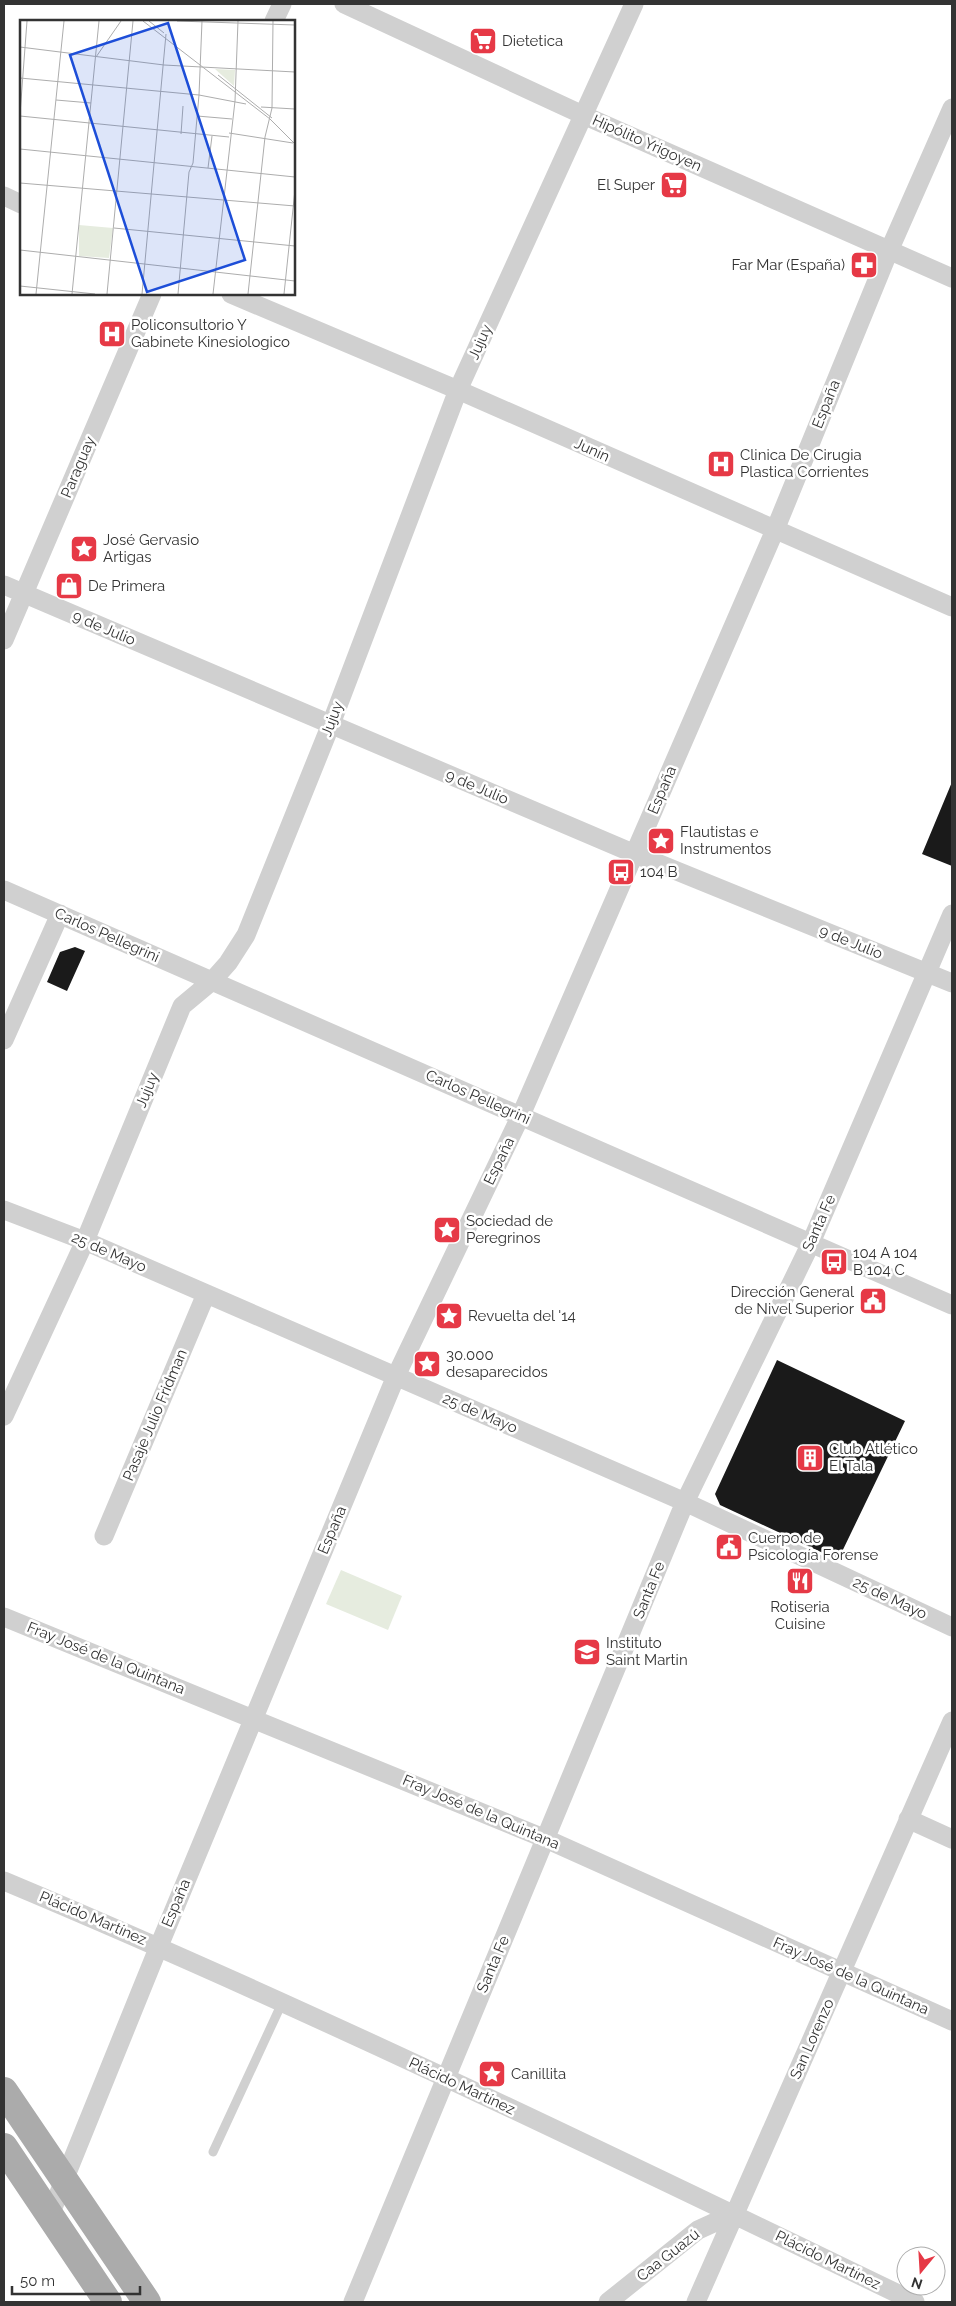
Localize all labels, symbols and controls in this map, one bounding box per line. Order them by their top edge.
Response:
inset map [20,20,295,295]
supermarket icon: Dietetica [468,26,498,56]
place label: Dietetica [502,32,563,50]
street label: Hipólito Yrigoyen [590,111,704,175]
supermarket icon: El Super [659,170,689,200]
place label: El Super [597,176,656,194]
pharmacy icon: Far Mar (España) [849,250,879,280]
place label: Far Mar (España) [731,256,845,274]
place label: Policonsultorio Y Gabinete Kinesiologico [131,316,290,351]
hospital icon: Policonsultorio Y Gabinete Kinesiologico [97,319,127,349]
street label: Jujuy [464,322,496,362]
street label: España [808,377,844,431]
street label: Paraguay [57,434,99,500]
street label: Junín [572,434,612,466]
place label: Clinica De Cirugia Plastica Corrientes [740,446,869,481]
hospital icon: Clinica De Cirugia Plastica Corrientes [706,449,736,479]
place label: José Gervasio Artigas [103,531,199,566]
place icon: José Gervasio Artigas [69,534,99,564]
shop icon: De Primera [54,571,84,601]
place label: De Primera [88,577,165,595]
street label: 9 de Julio [70,607,138,649]
street label: Jujuy [317,699,347,739]
street label: España [644,763,680,817]
street label: 9 de Julio [443,766,511,808]
place label: Flautistas e Instrumentos [680,823,771,858]
place icon: Flautistas e Instrumentos [646,826,676,856]
bus stop icon: 104 B [606,857,636,887]
place label: 104 B [640,863,678,881]
street label: Carlos Pellegrini [52,904,162,966]
street label: 9 de Julio [817,921,885,963]
street label: Carlos Pellegrini [423,1066,533,1128]
street label: Jujuy [132,1070,162,1110]
street label: España [480,1134,518,1188]
street label: Santa Fe [799,1192,840,1254]
place label: Sociedad de Peregrinos [466,1212,553,1247]
place icon: Sociedad de Peregrinos [432,1215,462,1245]
street label: 25 de Mayo [69,1228,149,1276]
place label: 104 A 104 B 104 C [853,1244,917,1279]
bus stop icon: 104 A 104 B 104 C [819,1247,849,1277]
place label: Dirección General de Nivel Superior [730,1283,855,1318]
public building icon: Dirección General de Nivel Superior [858,1286,888,1316]
place icon: Revuelta del '14 [434,1301,464,1331]
place label: Revuelta del '14 [468,1307,576,1325]
street label: Pasaje Julio Fridman [119,1346,191,1484]
place label: 30.000 desaparecidos [446,1346,548,1381]
place icon: 30.000 desaparecidos [412,1349,442,1379]
street label: 25 de Mayo [440,1389,520,1437]
place label: Club Atlético El Tala [829,1440,918,1475]
building icon: Club Atlético El Tala [795,1443,825,1473]
street label: España [314,1503,350,1557]
place label: Cuerpo de Psicología Forense [748,1529,879,1564]
public building icon: Cuerpo de Psicología Forense [714,1532,744,1562]
street label: Santa Fe [629,1559,669,1621]
restaurant icon: Rotiseria Cuisine [785,1566,815,1596]
street label: 25 de Mayo [850,1573,930,1623]
place label: Rotiseria Cuisine [770,1598,830,1633]
street label: Fray José de la Quintana [24,1618,188,1698]
place label: Instituto Saint Martin [606,1634,688,1669]
school or university icon: Instituto Saint Martin [572,1637,602,1667]
street label: Fray José de la Quintana [400,1771,562,1853]
street label: España [158,1876,194,1930]
street label: Plácido Martínez [37,1887,149,1949]
street label: Santa Fe [473,1933,513,1995]
street label: Fray José de la Quintana [770,1933,932,2019]
street label: San Lorenzo [786,1996,838,2082]
street label: Plácido Martínez [406,2054,518,2118]
place icon: Canillita [477,2059,507,2089]
place label: Canillita [511,2065,566,2083]
street label: Caa Guazú [633,2225,703,2285]
street label: Plácido Martínez [772,2227,884,2293]
north arrow [896,2246,946,2296]
scale bar [12,2264,140,2296]
text: 50 m [20,2272,55,2290]
text: N [909,2274,925,2293]

